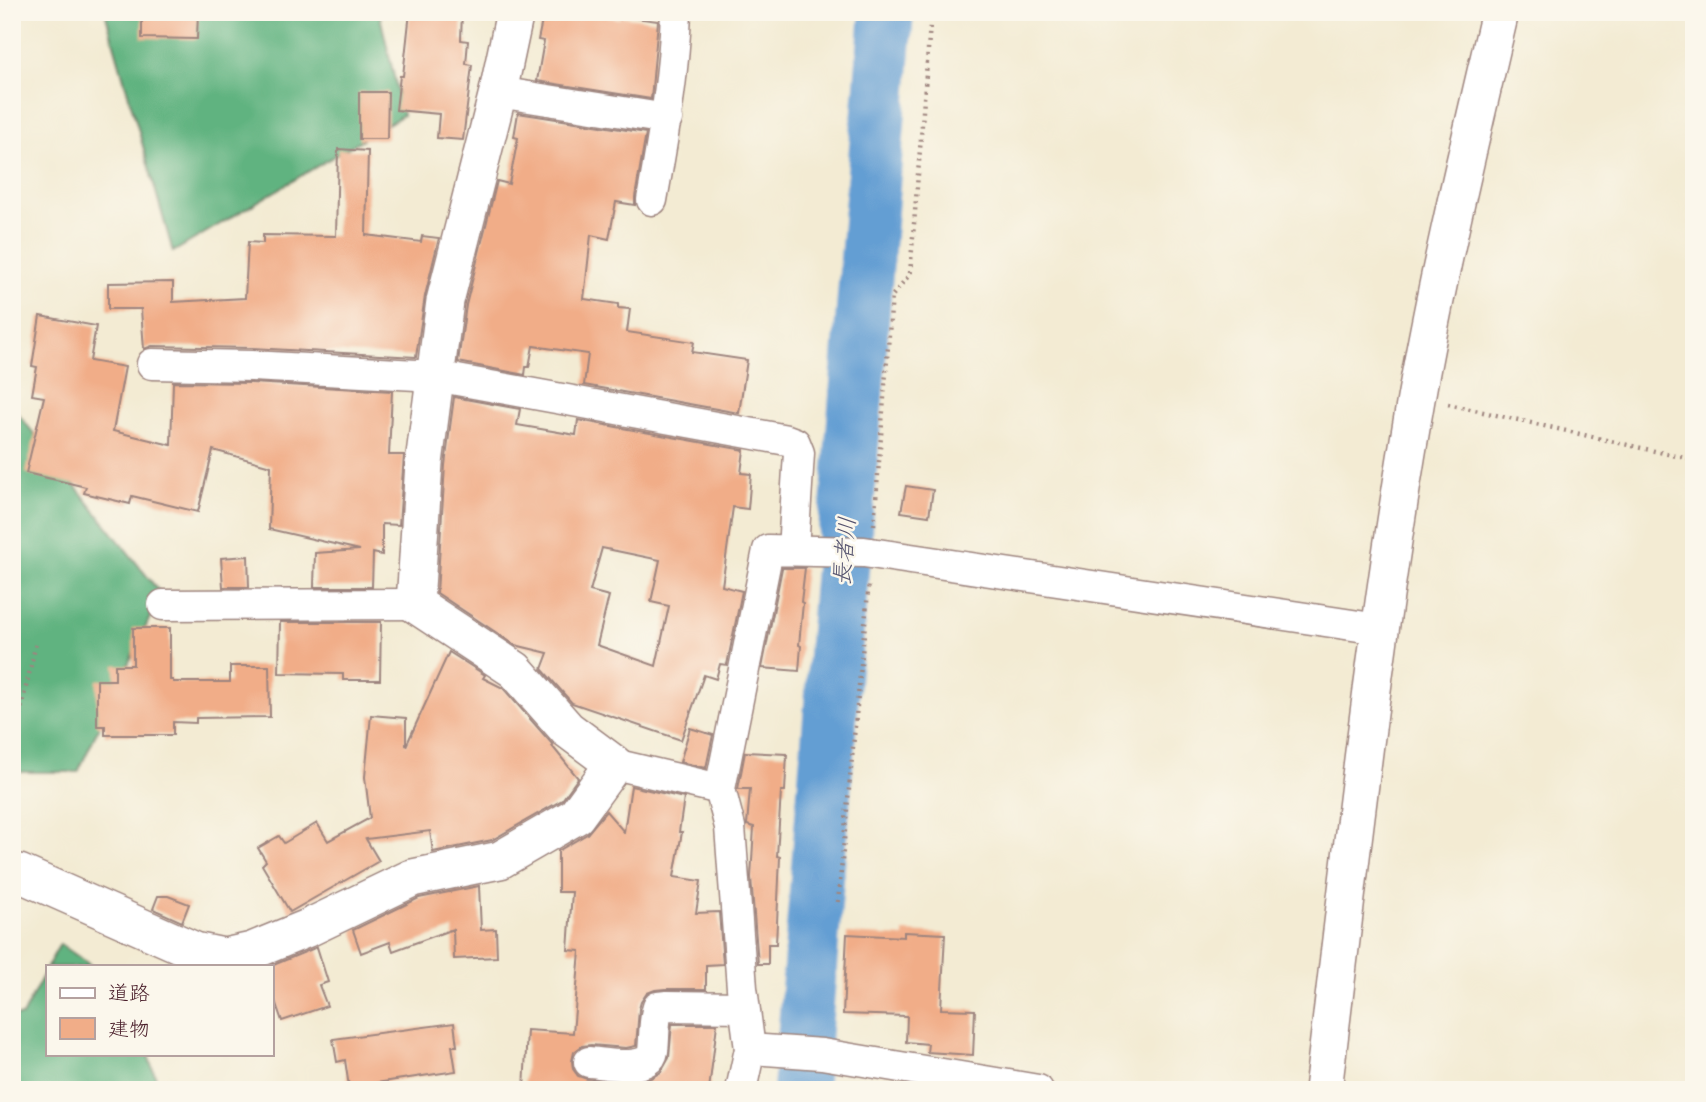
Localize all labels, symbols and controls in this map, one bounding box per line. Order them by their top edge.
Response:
water label: 長者川 [830,516,864,587]
legend [46,965,273,1056]
text: 道路 [108,983,150,1009]
text: 建物 [108,1019,150,1045]

